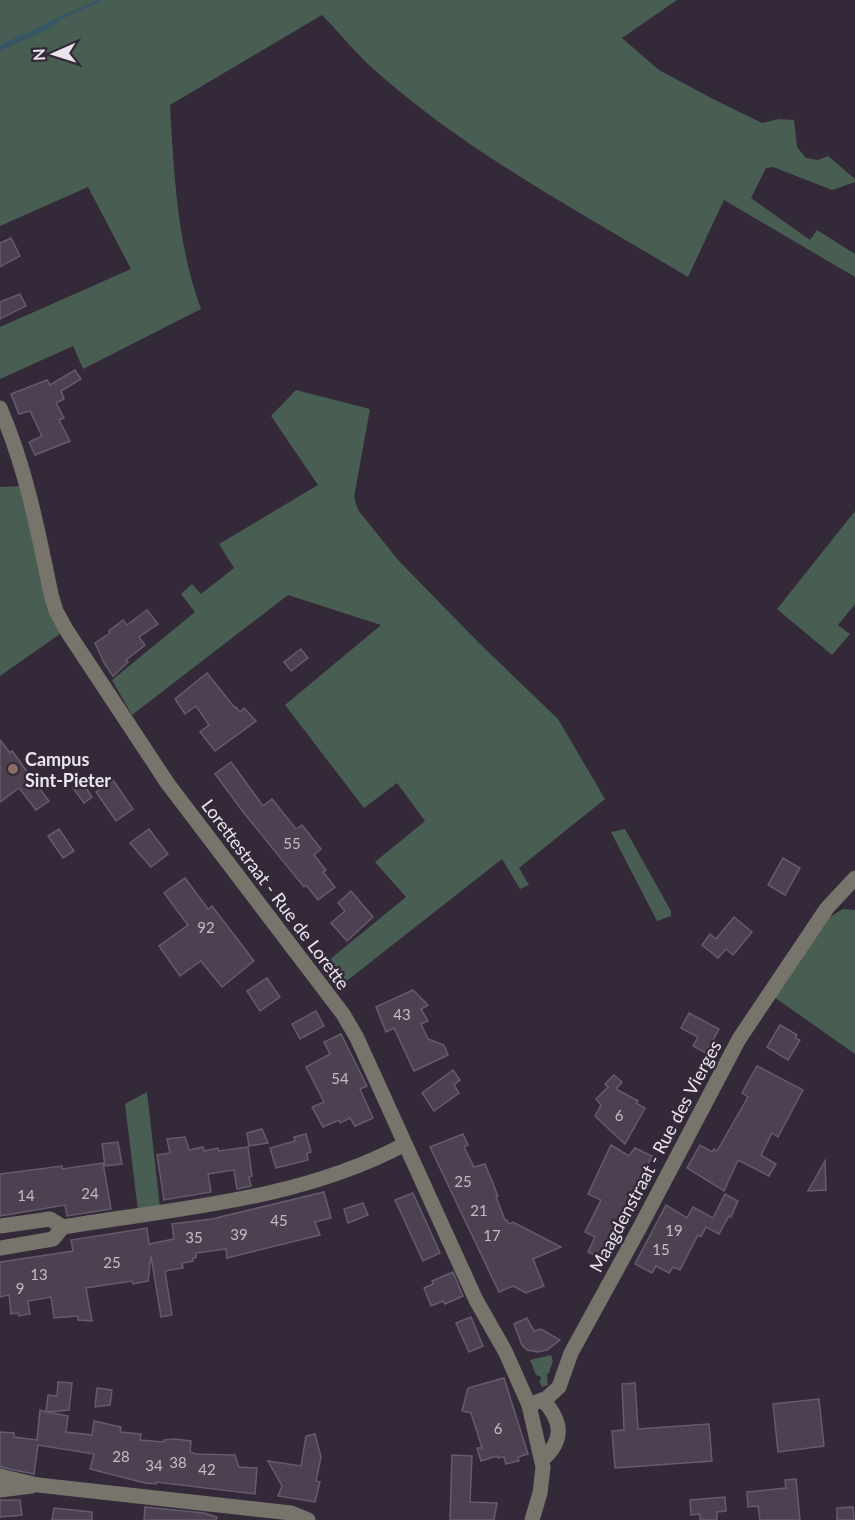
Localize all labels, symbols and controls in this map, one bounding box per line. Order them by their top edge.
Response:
north arrow [24,24,84,84]
text: N [29,48,48,61]
place label: Campus Sint-Pieter [25,748,111,791]
marker: Campus Sint-Pieter [6,762,20,776]
street label: Lorettestraat - Rue de Lorette [197,795,355,993]
house number: 55 [283,834,301,852]
house number: 92 [197,918,215,936]
house number: 43 [393,1005,411,1023]
street label: Maagdenstraat - Rue des Vierges [584,1036,726,1276]
house number: 54 [331,1069,349,1087]
house number: 6 [615,1106,624,1124]
house number: 25 [454,1172,472,1190]
house number: 24 [81,1184,99,1202]
house number: 14 [17,1186,35,1204]
house number: 21 [470,1201,488,1219]
house number: 45 [270,1211,288,1229]
house number: 19 [665,1221,683,1239]
house number: 39 [230,1225,248,1243]
house number: 17 [483,1226,501,1244]
house number: 35 [185,1228,203,1246]
house number: 15 [652,1240,670,1258]
house number: 25 [103,1253,121,1271]
house number: 13 [30,1265,48,1283]
house number: 9 [16,1279,24,1297]
house number: 6 [494,1419,503,1437]
house number: 28 [112,1447,130,1465]
house number: 38 [169,1453,187,1471]
house number: 34 [145,1456,163,1474]
house number: 42 [198,1460,216,1478]

